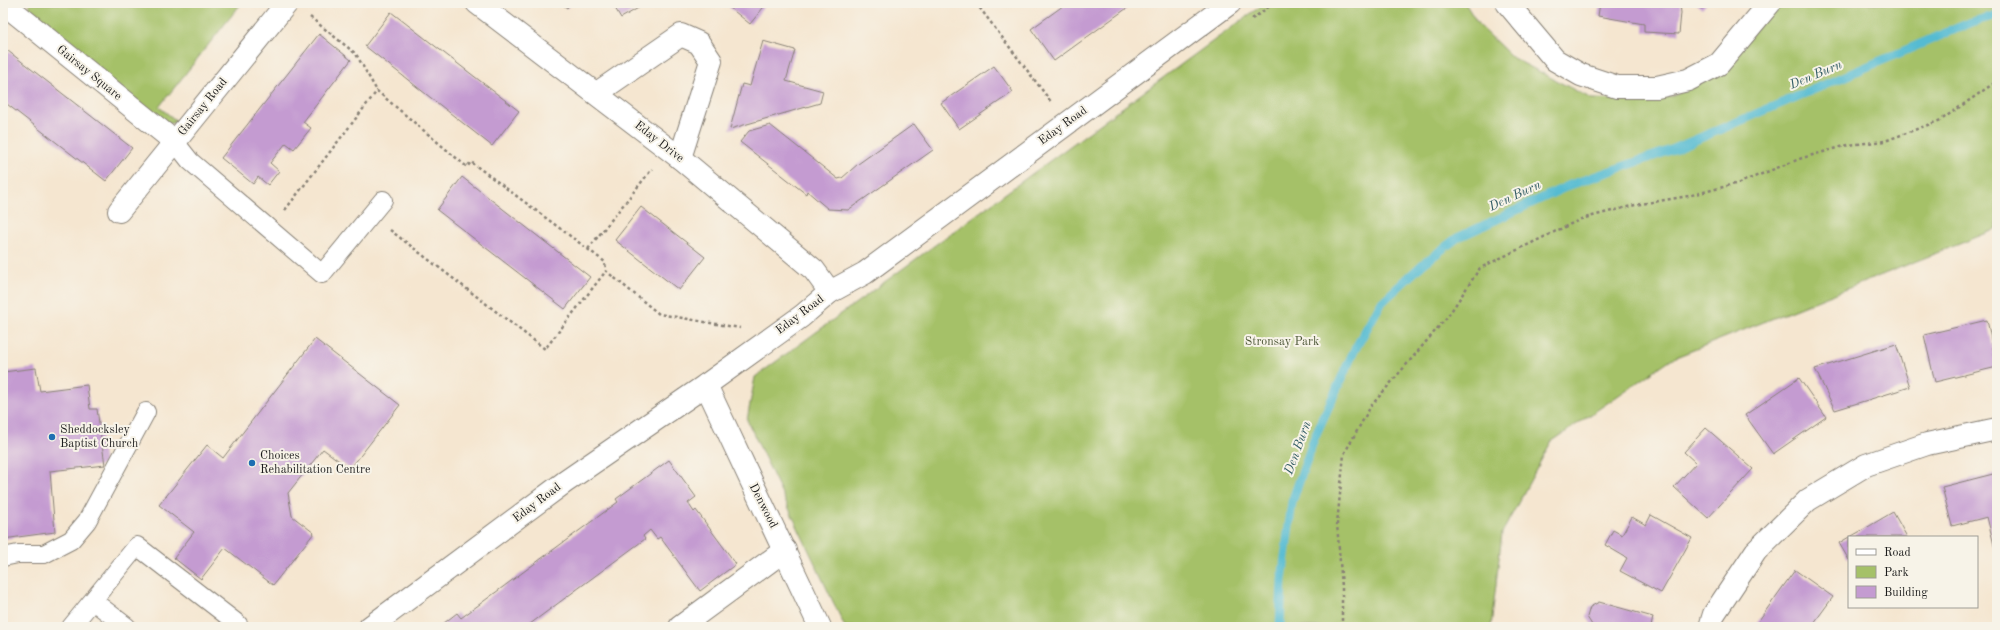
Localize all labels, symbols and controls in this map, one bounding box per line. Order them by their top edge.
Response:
street label: Gairsay Square [54,43,124,103]
water label: Den Burn [1787,58,1845,92]
street label: Gairsay Road [176,76,230,138]
street label: Eday Road [1037,104,1089,148]
street label: Eday Drive [632,119,686,165]
water label: Den Burn [1486,178,1543,214]
street label: Eday Road [774,293,826,337]
park label: Stronsay Park [1245,336,1319,348]
water label: Den Burn [1282,419,1314,477]
place label: Sheddocksley Baptist Church [60,424,139,450]
marker: Sheddocksley Baptist Church [47,432,57,442]
place label: Choices Rehabilitation Centre [260,450,371,476]
marker: Choices Rehabilitation Centre [247,458,257,468]
street label: Eday Road [511,481,563,525]
street label: Denwood [747,482,779,530]
legend [1848,536,1978,608]
text: Road [1884,547,1911,559]
text: Park [1884,567,1909,579]
text: Building [1884,587,1928,599]

